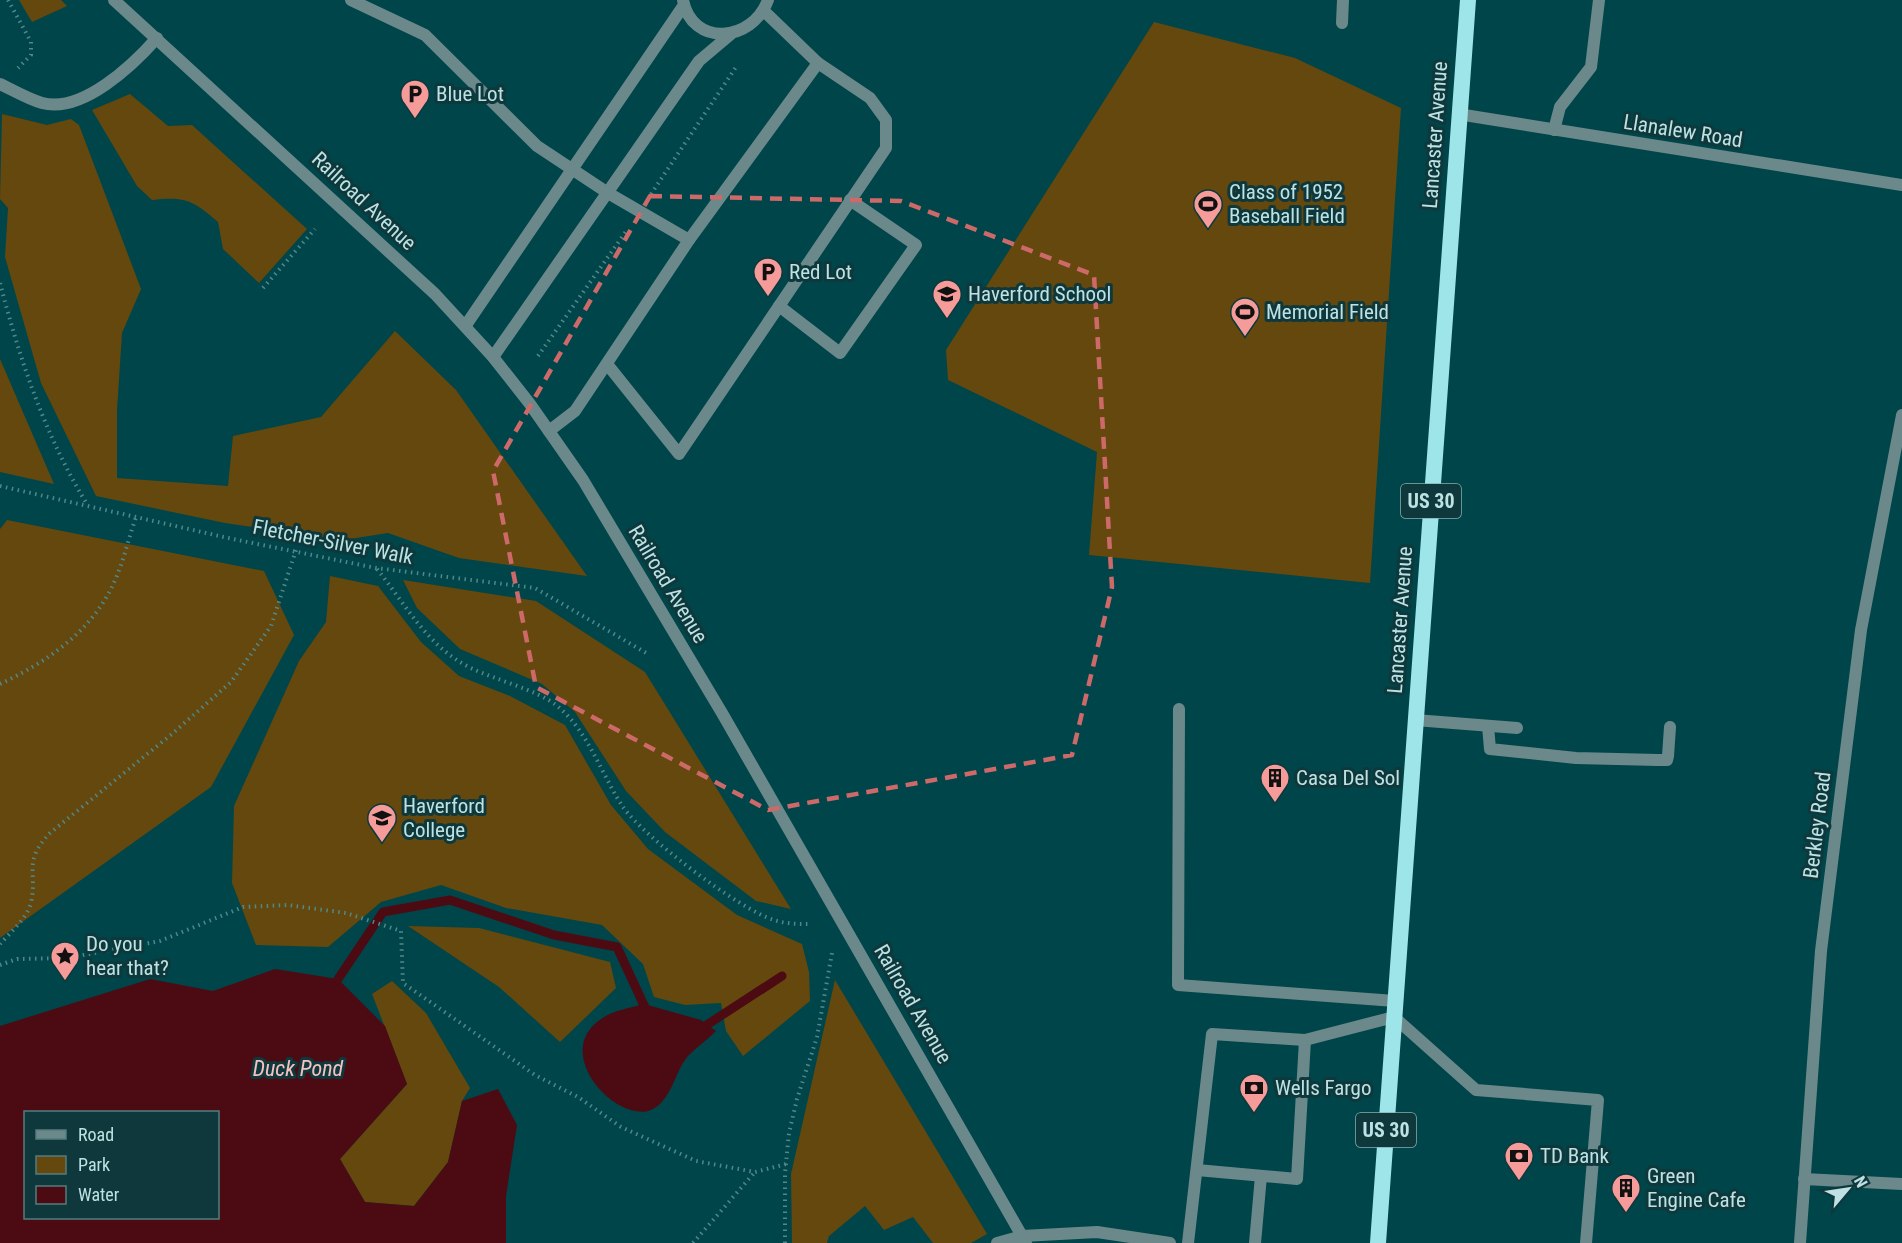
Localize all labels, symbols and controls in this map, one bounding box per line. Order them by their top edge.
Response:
street label: Lancaster Avenue [1418,61,1452,209]
parking icon: Blue Lot [399,78,431,120]
place label: Blue Lot [436,82,504,106]
street label: Llanalew Road [1622,110,1744,152]
street label: Railroad Avenue [307,147,421,255]
place label: Class of 1952 Baseball Field [1229,180,1345,228]
sports icon: Class of 1952 Baseball Field [1192,188,1224,230]
parking icon: Red Lot [752,256,784,298]
place label: Red Lot [789,260,852,284]
school or university icon: Haverford School [931,278,963,320]
place label: Haverford School [968,282,1111,306]
sports icon: Memorial Field [1229,296,1261,338]
place label: Memorial Field [1266,300,1389,324]
road number: US 30 [1401,484,1461,518]
street label: Fletcher-Silver Walk [251,515,416,569]
street label: Railroad Avenue [623,521,713,647]
street label: Lancaster Avenue [1383,546,1417,694]
building icon: Casa Del Sol [1259,762,1291,804]
place label: Casa Del Sol [1296,766,1400,790]
street label: Berkley Road [1799,770,1835,880]
place label: Haverford College [403,794,485,842]
school or university icon: Haverford College [366,802,398,844]
place label: Do you hear that? [86,932,169,980]
place icon: Do you hear that? [49,940,81,982]
street label: Railroad Avenue [869,940,957,1068]
water label: Duck Pond [253,1056,344,1081]
bank icon: Wells Fargo [1238,1072,1270,1114]
place label: Wells Fargo [1275,1076,1371,1100]
legend [24,1111,219,1219]
road number: US 30 [1356,1113,1416,1147]
text: Road [78,1124,114,1145]
bank icon: TD Bank [1503,1140,1535,1182]
place label: TD Bank [1540,1144,1609,1168]
text: Park [78,1154,110,1175]
north arrow [1818,1159,1878,1219]
place label: Green Engine Cafe [1647,1164,1746,1212]
building icon: Green Engine Cafe [1610,1172,1642,1214]
text: N [1850,1173,1871,1191]
text: Water [78,1184,120,1205]

